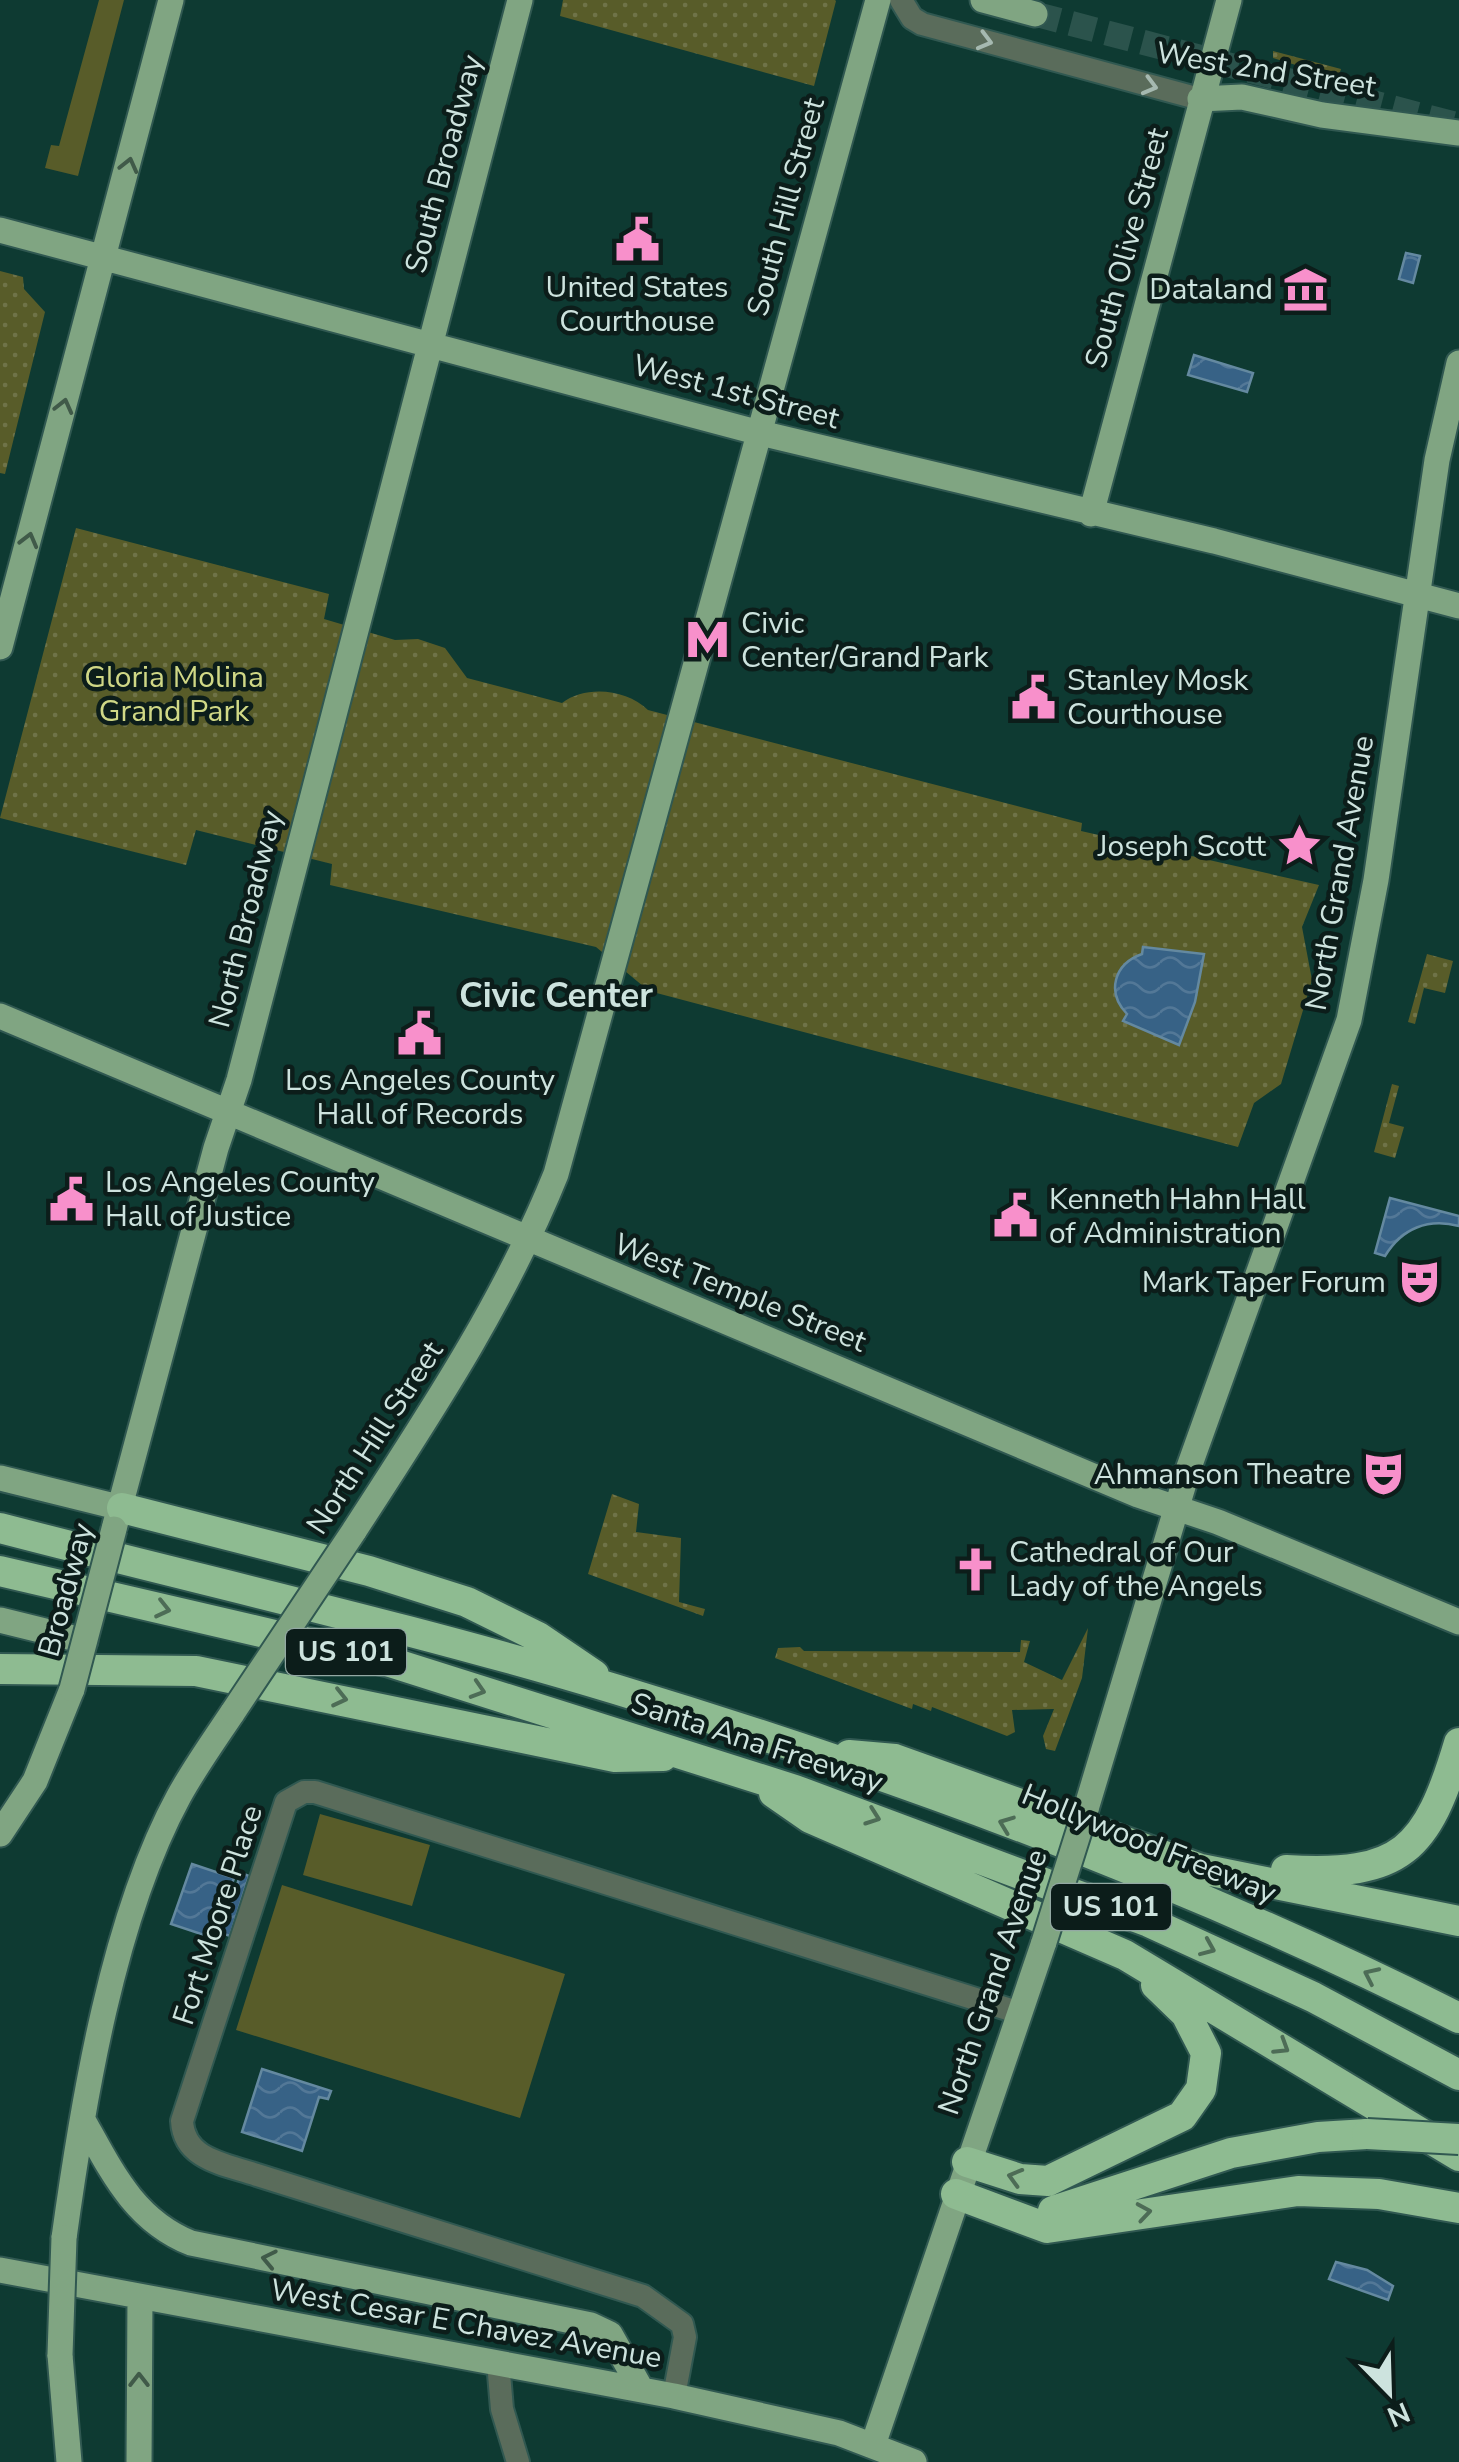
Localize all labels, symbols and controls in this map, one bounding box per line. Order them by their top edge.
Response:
one-way arrow [975,30,993,51]
street label: West 2nd Street [1153,32,1379,108]
street label: South Broadway [395,50,493,278]
one-way arrow [1141,75,1158,96]
street label: South Hill Street [737,93,835,321]
street label: South Olive Street [1075,123,1179,373]
one-way arrow [117,157,138,174]
public building icon: United States Courthouse [613,216,661,264]
museum icon: Dataland [1282,265,1330,313]
place label: United States Courthouse [546,267,728,342]
place label: Dataland [1149,269,1273,310]
street label: West 1st Street [628,345,844,439]
one-way arrow [52,398,73,415]
one-way arrow [17,532,38,549]
place label: Civic Center/Grand Park [741,603,989,678]
metro station icon: Civic Center/Grand Park [684,616,732,664]
park label: Gloria Molina Grand Park [84,657,264,732]
place label: Stanley Mosk Courthouse [1067,660,1249,735]
public building icon: Stanley Mosk Courthouse [1010,673,1058,721]
street label: North Grand Avenue [1296,732,1384,1014]
street label: North Broadway [199,805,293,1032]
place icon: Joseph Scott [1275,822,1323,870]
place label: Joseph Scott [1097,826,1266,867]
district label: Civic Center [459,972,653,1019]
public building icon: Los Angeles County Hall of Records [396,1009,444,1057]
place label: Los Angeles County Hall of Records [285,1060,556,1135]
place label: Los Angeles County Hall of Justice [105,1162,376,1237]
public building icon: Los Angeles County Hall of Justice [48,1175,96,1223]
place label: Kenneth Hahn Hall of Administration [1049,1179,1306,1254]
public building icon: Kenneth Hahn Hall of Administration [992,1192,1040,1240]
street label: West Temple Street [608,1224,873,1363]
theatre icon: Mark Taper Forum [1395,1258,1443,1306]
place label: Mark Taper Forum [1142,1262,1386,1303]
street label: North Hill Street [297,1333,453,1543]
theatre icon: Ahmanson Theatre [1360,1450,1408,1498]
place label: Ahmanson Theatre [1094,1454,1351,1495]
street label: Broadway [28,1518,104,1661]
place label: Cathedral of Our Lady of the Angels [1009,1532,1263,1607]
church icon: Cathedral of Our Lady of the Angels [952,1545,1000,1593]
one-way arrow [154,1597,171,1618]
road number: US 101 [286,1629,406,1675]
one-way arrow [468,1678,485,1699]
street label: Santa Ana Freeway [626,1683,889,1803]
one-way arrow [331,1686,348,1707]
street label: Hollywood Freeway [1016,1774,1283,1914]
street label: Fort Moore Place [163,1800,273,2030]
one-way arrow [863,1805,880,1826]
one-way arrow [999,1816,1016,1836]
street label: North Grand Avenue [928,1844,1058,2120]
road number: US 101 [1051,1884,1171,1930]
one-way arrow [1198,1936,1216,1956]
one-way arrow [1364,1968,1382,1988]
one-way arrow [1271,2035,1289,2054]
one-way arrow [1007,2168,1024,2189]
one-way arrow [1136,2202,1152,2223]
one-way arrow [261,2249,278,2270]
street label: West Cesar E Chavez Avenue [267,2269,665,2379]
north arrow [1339,2342,1439,2442]
one-way arrow [128,2372,150,2388]
text: N [1381,2393,1415,2436]

